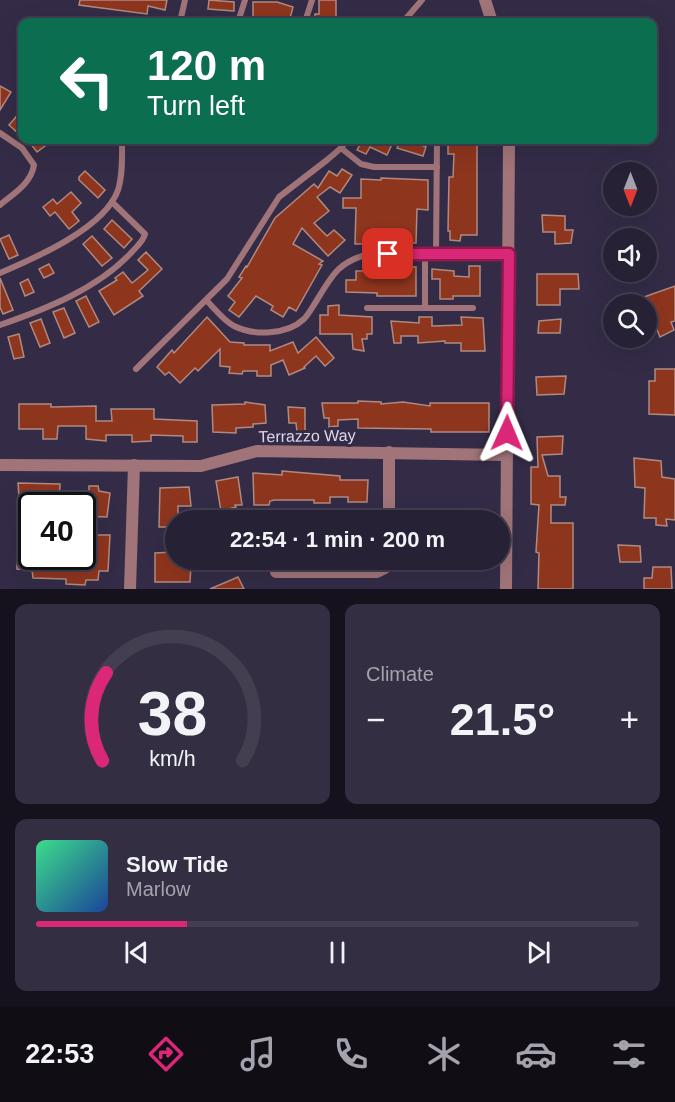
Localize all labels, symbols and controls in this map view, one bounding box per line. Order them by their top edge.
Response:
icon: left [48,42,126,120]
text: 120 m [147,42,266,89]
text: Turn left [147,91,245,121]
north arrow [603,162,657,216]
map controls [603,162,657,348]
pin [362,228,413,279]
button: sound [603,228,657,282]
icon: arrive [371,237,404,270]
button: search [603,294,657,348]
position arrow [475,401,539,465]
street label: Terrazzo Way [258,427,356,445]
speed limit sign: 40 [18,492,96,570]
text: 22:54 · 1 min · 200 m [230,527,445,552]
text: Climate [366,663,434,685]
text: 38 [138,679,207,748]
text: 21.5° [450,694,555,745]
text: − [366,701,385,738]
text: + [620,701,639,738]
text: km/h [149,747,196,771]
text: Slow Tide [126,852,228,877]
text: Marlow [126,878,190,900]
icon: previous [120,936,153,969]
icon: pause [321,936,354,969]
icon: next [522,936,555,969]
icon: directions [145,1033,187,1075]
icon: music [237,1033,279,1075]
icon: phone [330,1033,372,1075]
icon: climate [423,1033,465,1075]
icon: car [515,1033,557,1075]
icon: filters [608,1033,650,1075]
text: 22:53 [25,1039,94,1069]

